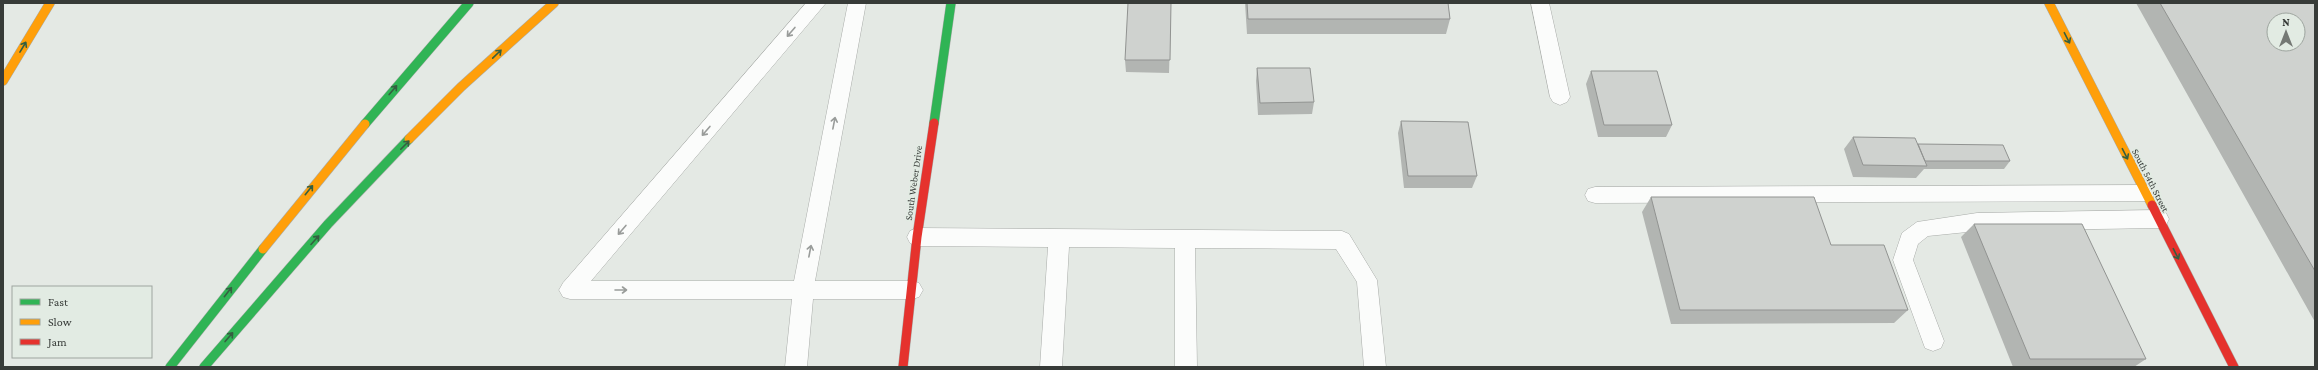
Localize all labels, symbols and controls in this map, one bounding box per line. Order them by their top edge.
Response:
north arrow [2266,12,2306,52]
text: N [2282,16,2290,28]
one-way arrow [786,27,795,37]
one-way arrow [2064,32,2071,44]
one-way arrow [20,41,28,53]
one-way arrow [492,49,502,59]
one-way arrow [388,85,397,96]
one-way arrow [830,117,838,130]
one-way arrow [702,125,711,136]
one-way arrow [400,140,410,150]
street label: South Weber Drive [903,144,924,221]
street label: South 54th Street [2130,147,2171,214]
one-way arrow [2122,148,2130,160]
one-way arrow [305,185,314,196]
one-way arrow [617,224,626,235]
one-way arrow [311,234,320,245]
one-way arrow [806,245,814,258]
one-way arrow [2173,248,2181,260]
legend [12,286,152,358]
one-way arrow [224,286,233,297]
one-way arrow [614,286,627,294]
text: Fast [48,295,69,309]
text: Slow [48,315,72,329]
one-way arrow [225,332,234,342]
text: Jam [47,335,67,349]

